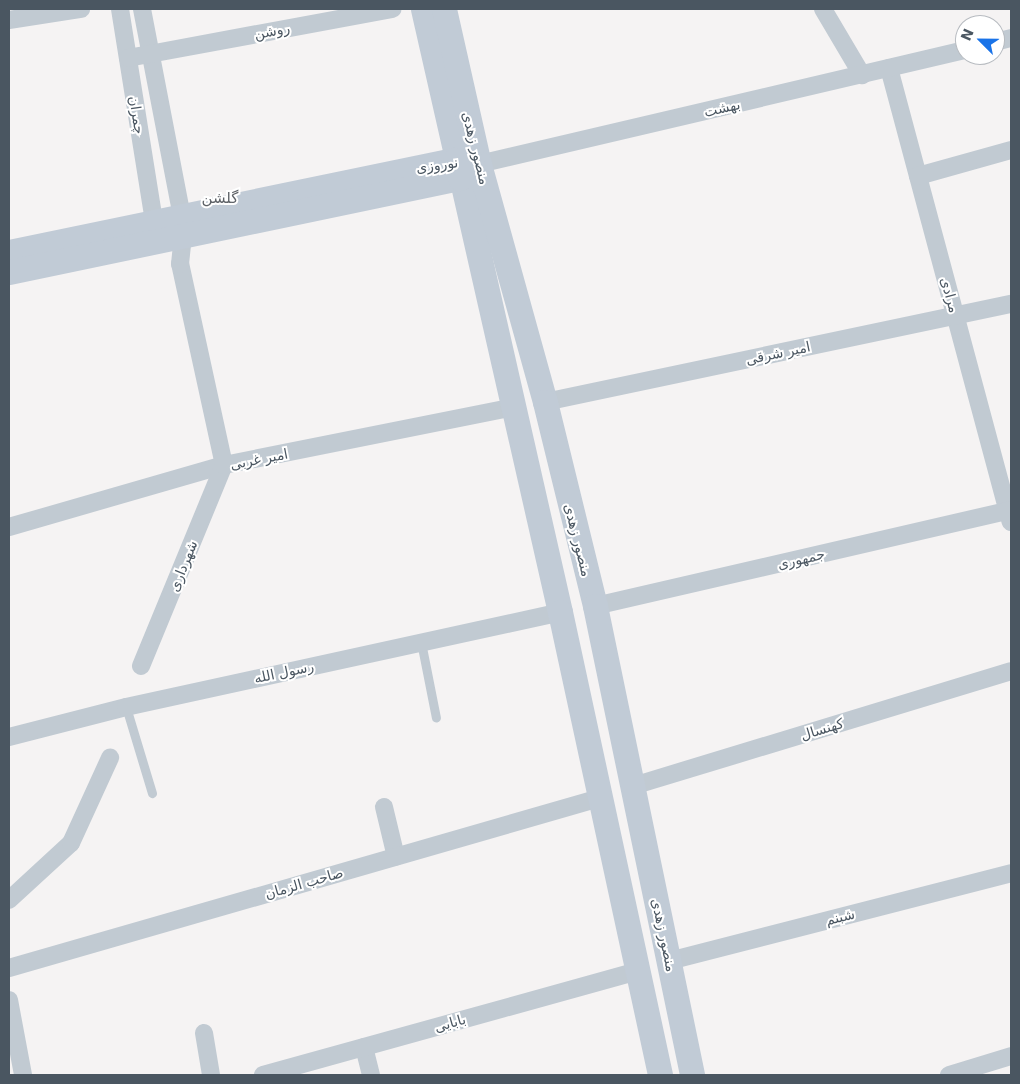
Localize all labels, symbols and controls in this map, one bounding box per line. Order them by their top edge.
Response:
north arrow [955,15,1005,65]
street label: روشن [253,19,291,43]
text: N [957,26,977,43]
street label: چمران [126,95,148,135]
street label: بهشت [702,96,742,120]
street label: منصور زهدی [459,110,493,186]
street label: نوروزی [415,154,459,176]
district label: گلشن [202,190,238,208]
street label: مرادی [937,275,963,315]
street label: امیر شرقی [744,338,812,368]
street label: امیر غربی [229,445,289,473]
street label: منصور زهدی [561,502,595,578]
street label: شهرداری [165,538,201,594]
street label: جمهوری [776,545,826,573]
street label: رسول الله [253,657,315,687]
street label: کهنسال [798,714,846,744]
street label: صاحب الزمان [263,864,345,902]
street label: منصور زهدی [648,897,680,973]
street label: شبنم [824,905,856,929]
street label: بابایی [432,1011,468,1035]

